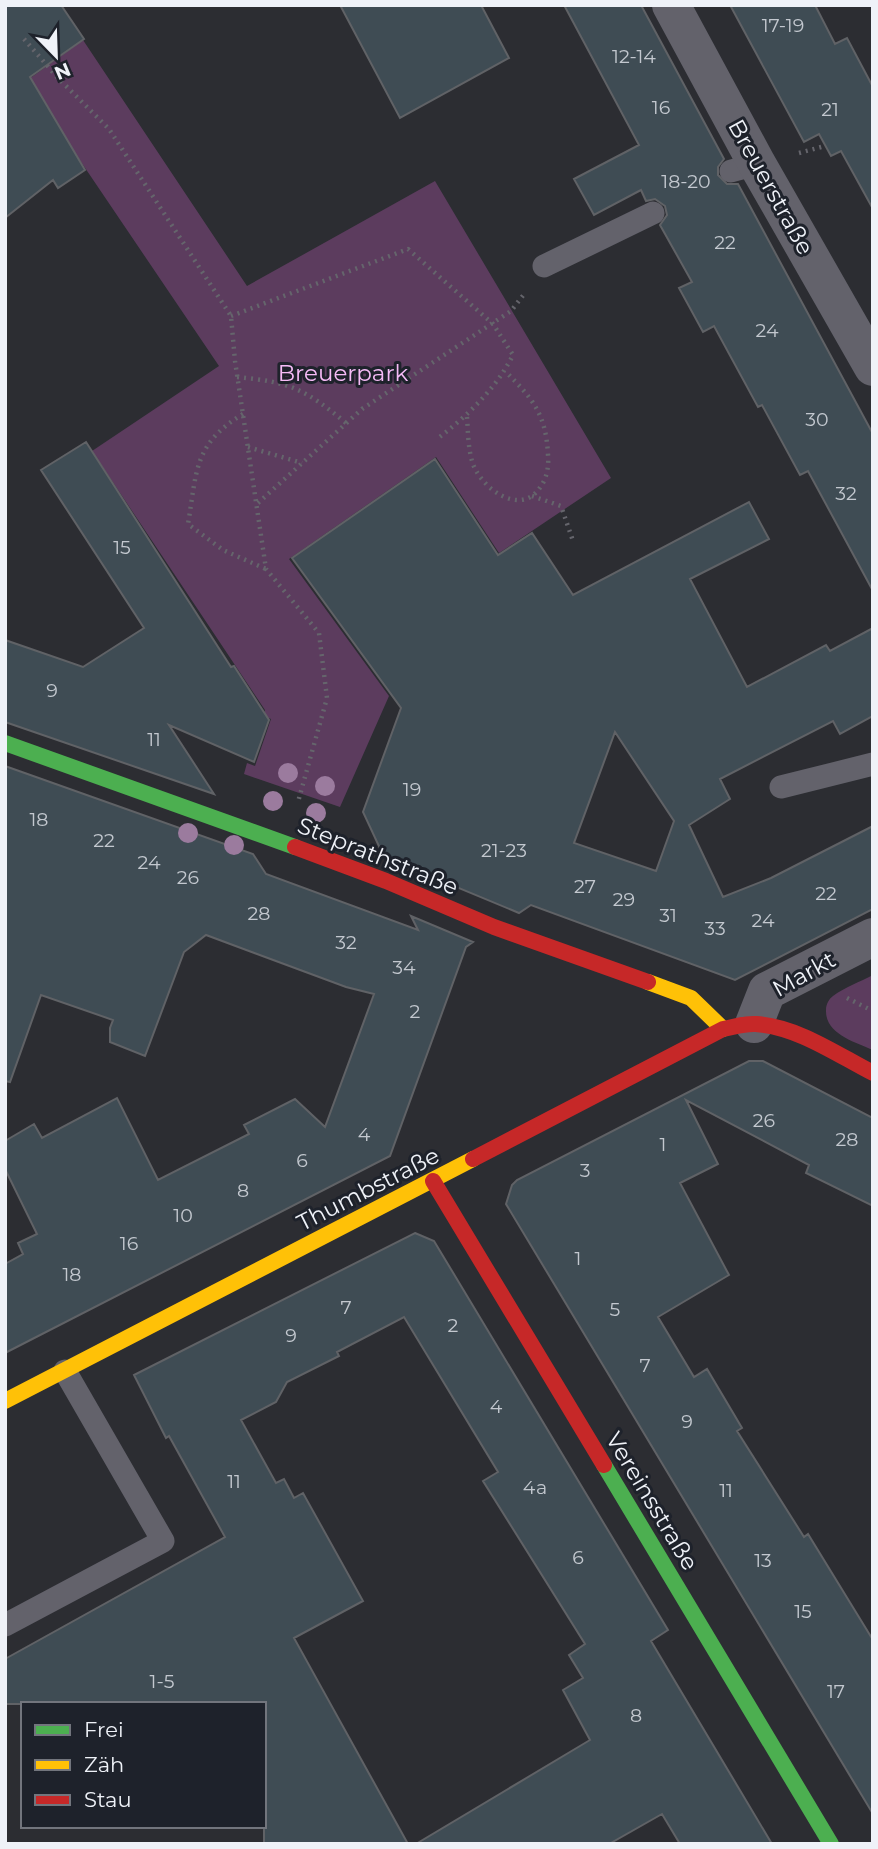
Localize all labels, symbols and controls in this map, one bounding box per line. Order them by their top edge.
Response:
house number: 17-19 [762,14,804,37]
north arrow [21,21,91,91]
house number: 12-14 [612,45,656,68]
text: N [51,58,74,85]
house number: 16 [652,96,670,119]
house number: 21 [821,98,839,121]
street label: Breuerstraße [722,114,820,260]
house number: 18-20 [661,170,711,193]
house number: 22 [714,231,736,254]
house number: 24 [756,319,779,342]
park label: Breuerpark [278,359,408,387]
house number: 30 [805,408,829,431]
house number: 32 [835,482,857,505]
house number: 15 [113,536,131,559]
house number: 9 [46,679,58,702]
house number: 11 [147,728,161,751]
house number: 19 [403,778,421,801]
house number: 18 [30,808,48,831]
street label: Steprathstraße [293,811,463,901]
house number: 22 [93,829,115,852]
house number: 21-23 [481,839,527,862]
house number: 24 [138,851,161,874]
house number: 26 [177,866,199,889]
house number: 27 [574,875,596,898]
house number: 22 [815,882,837,905]
house number: 29 [613,888,635,911]
house number: 28 [248,902,270,925]
house number: 31 [659,904,677,927]
house number: 24 [752,909,775,932]
house number: 33 [704,917,726,940]
house number: 32 [335,931,357,954]
street label: Markt [768,945,840,1003]
house number: 34 [392,956,416,979]
house number: 2 [410,1000,421,1023]
house number: 26 [753,1109,775,1132]
house number: 4 [358,1123,371,1146]
house number: 28 [836,1128,858,1151]
house number: 1 [660,1133,666,1156]
street label: Thumbstraße [292,1141,444,1237]
house number: 6 [296,1149,308,1172]
house number: 3 [580,1159,590,1182]
house number: 8 [237,1179,249,1202]
house number: 10 [173,1204,193,1227]
house number: 16 [120,1232,138,1255]
house number: 1 [575,1247,581,1270]
house number: 18 [63,1263,81,1286]
house number: 7 [340,1296,352,1319]
house number: 5 [610,1298,621,1321]
house number: 2 [448,1314,459,1337]
house number: 9 [285,1324,297,1347]
house number: 7 [639,1354,651,1377]
house number: 4 [490,1395,503,1418]
house number: 9 [681,1410,693,1433]
street label: Vereinsstraße [600,1427,704,1575]
house number: 11 [227,1470,241,1493]
house number: 4a [523,1476,547,1499]
house number: 11 [719,1479,733,1502]
house number: 6 [572,1546,584,1569]
house number: 13 [754,1549,772,1572]
house number: 15 [794,1600,812,1623]
house number: 1-5 [150,1670,175,1693]
house number: 17 [827,1680,845,1703]
legend [21,1702,266,1828]
house number: 8 [630,1704,642,1727]
text: Frei [84,1717,124,1742]
text: Zäh [84,1752,124,1777]
text: Stau [84,1787,132,1812]

